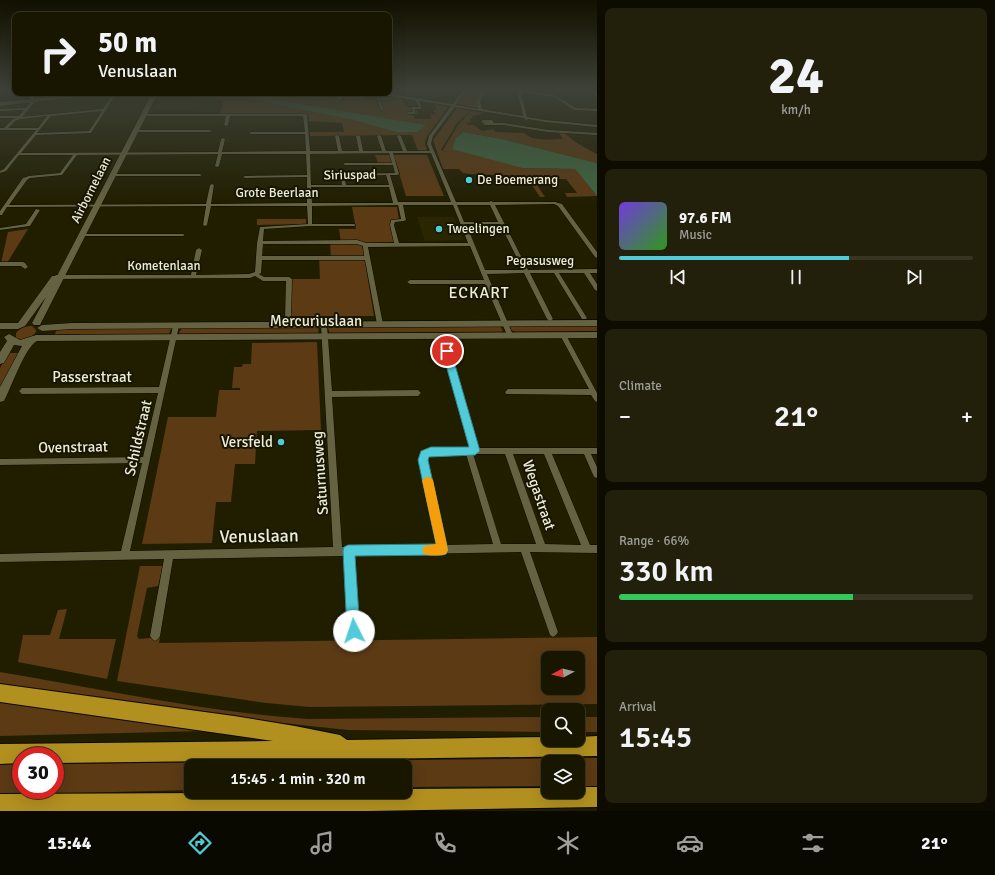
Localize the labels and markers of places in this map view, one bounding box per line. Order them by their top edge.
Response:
place label: De Boemerang [477,172,558,188]
marker: De Boemerang [464,175,474,185]
place label: Tweelingen [447,221,510,237]
marker: Tweelingen [434,224,444,234]
pin [430,334,464,368]
place label: Versfeld [221,433,273,451]
marker: Versfeld [276,437,286,447]

